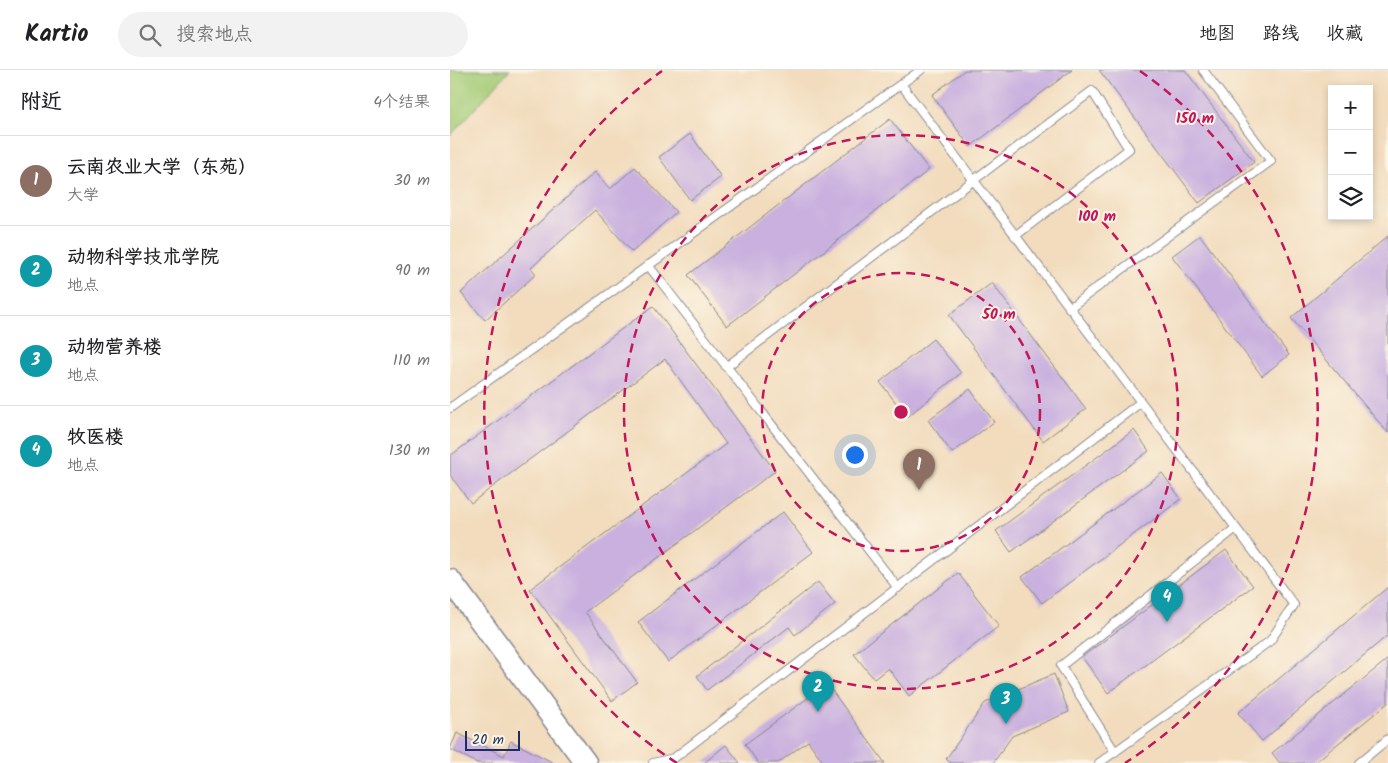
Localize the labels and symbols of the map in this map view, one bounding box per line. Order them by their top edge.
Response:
text: 150 m [1176,107,1214,131]
text: 100 m [1078,205,1116,229]
text: 50 m [981,303,1016,327]
centre of rings [892,403,910,421]
your location [842,442,868,468]
pin: 1 [903,449,935,490]
pin: 4 [1151,581,1183,622]
pin: 2 [802,671,834,712]
pin: 3 [990,683,1022,724]
scale bar [465,728,520,751]

